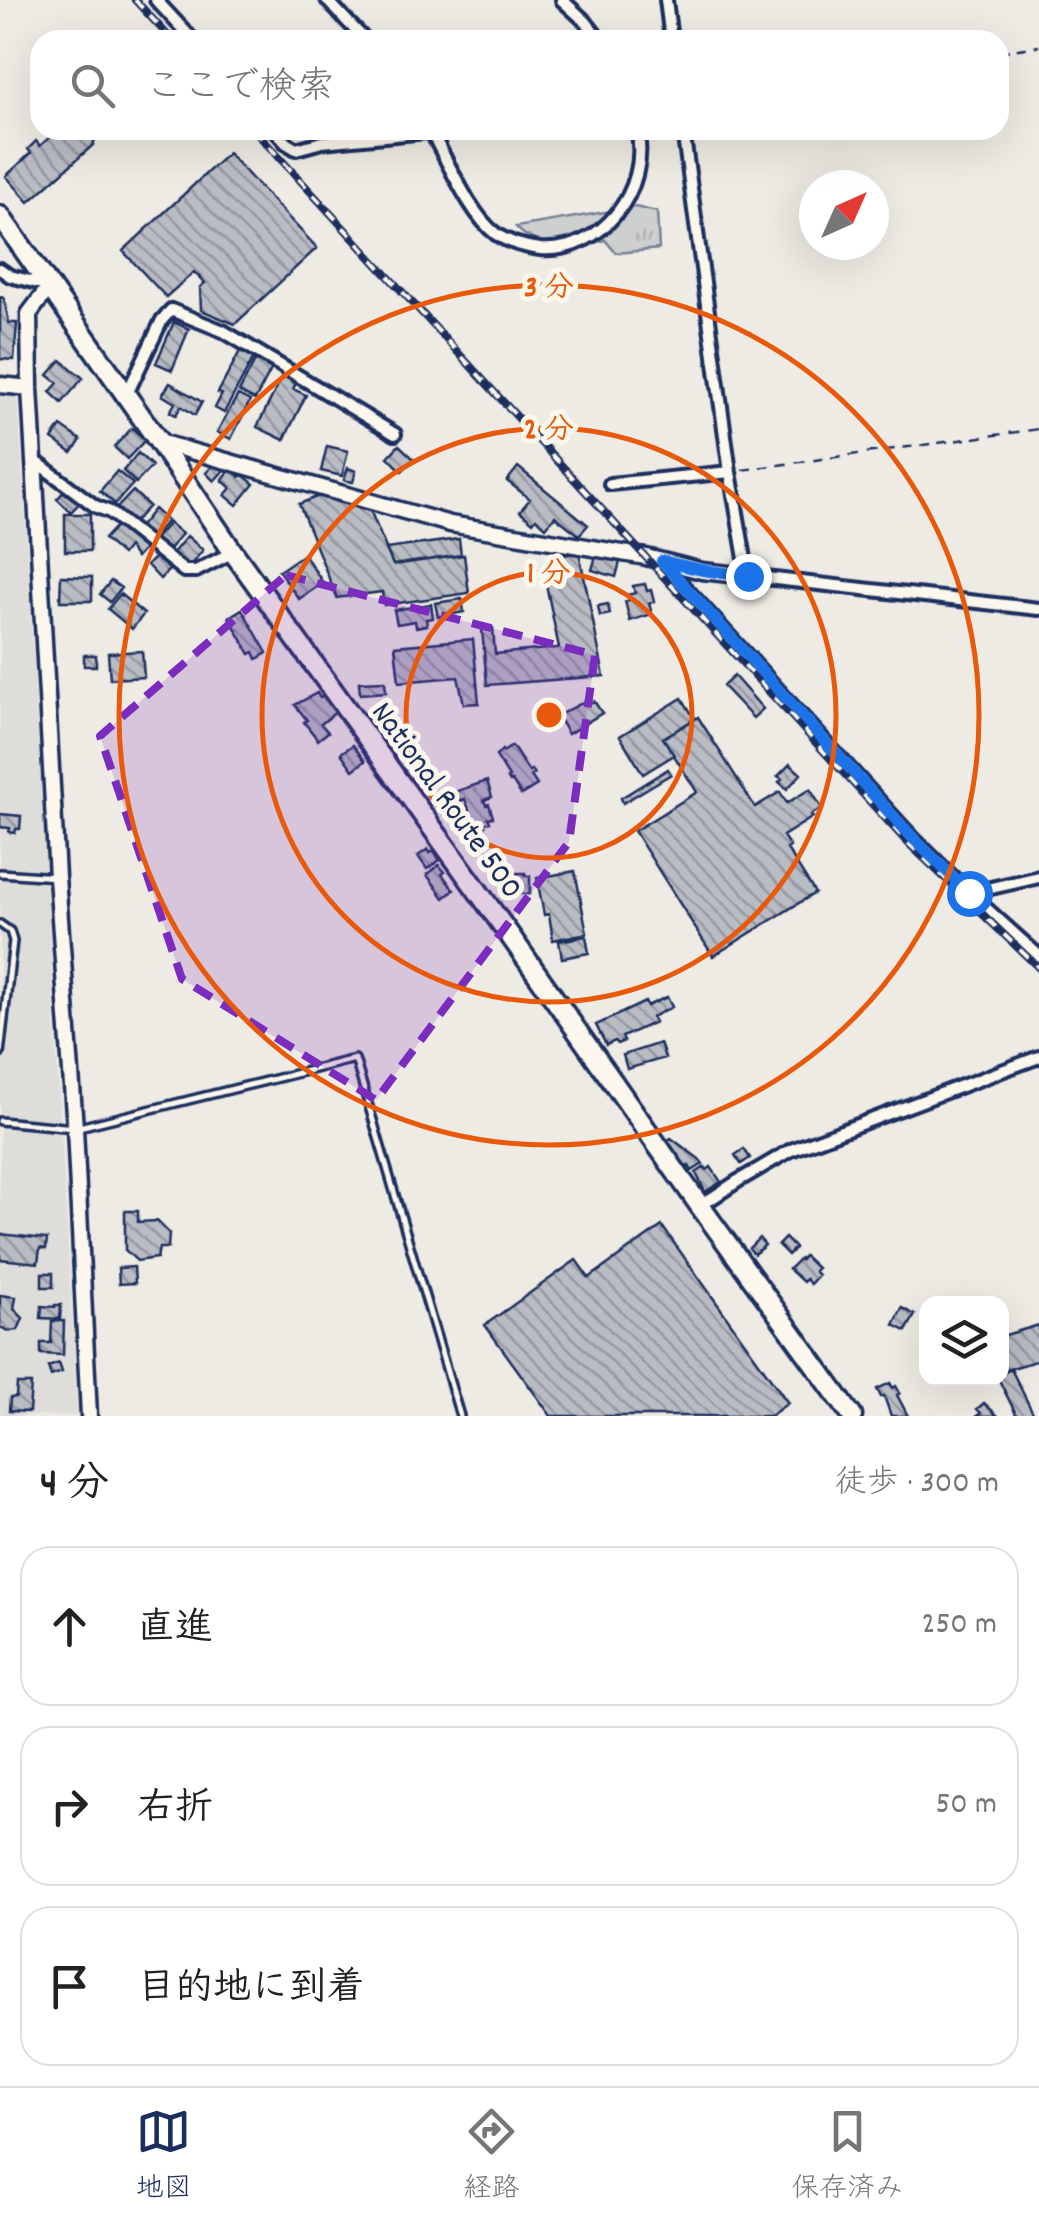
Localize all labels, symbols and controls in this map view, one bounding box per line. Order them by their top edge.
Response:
search box [30,30,1009,140]
icon: search [65,58,120,113]
text: ここで検索 [145,62,335,117]
north arrow [799,170,889,260]
text: 3 分 [524,269,574,312]
text: 2 分 [524,411,574,454]
route end [726,554,772,600]
text: 1 分 [527,555,571,598]
street label: National Route 500 [358,694,532,910]
centre of rings [531,697,567,733]
route start [947,871,993,917]
map controls [919,1296,1009,1386]
button: layers [919,1296,1009,1386]
text: 4 分 [40,1457,109,1517]
text: 徒歩 · 300 m [835,1462,999,1508]
icon: ahead [42,1599,97,1654]
text: 直進 [137,1603,213,1658]
text: 250 m [921,1603,997,1649]
icon: right [42,1779,97,1834]
text: 右折 [137,1783,213,1838]
text: 50 m [935,1783,997,1829]
icon: arrive [42,1959,97,2014]
text: 目的地に到着 [137,1963,365,2018]
tab: 地図 [136,2104,192,2211]
tab: 経路 [463,2104,519,2211]
tab: 保存済み [791,2104,903,2211]

